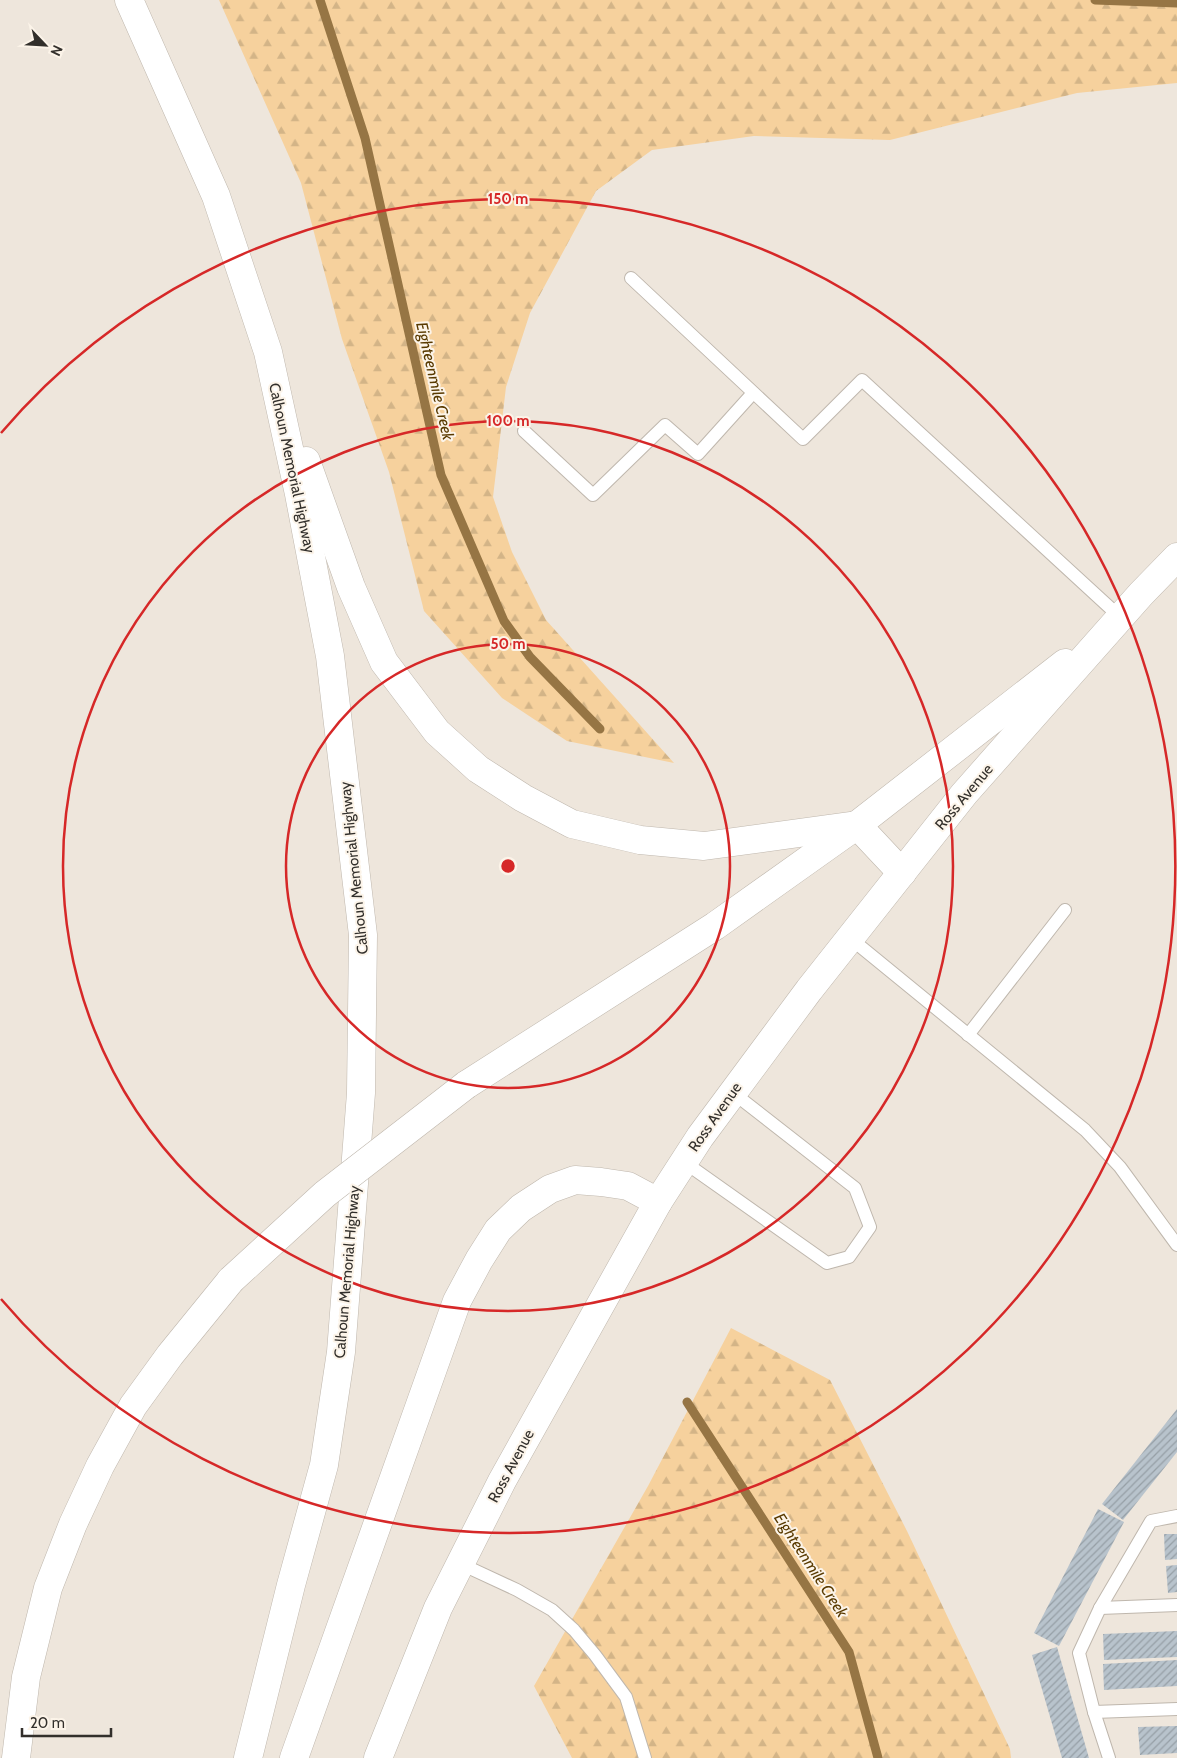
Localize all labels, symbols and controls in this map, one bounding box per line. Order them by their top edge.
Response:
north arrow [20,20,70,70]
text: N [47,42,67,59]
text: 150 m [488,190,528,208]
water label: Eighteenmile Creek [412,320,458,443]
street label: Calhoun Memorial Highway [265,381,319,555]
text: 100 m [486,412,530,430]
text: 50 m [490,635,526,653]
street label: Ross Avenue [931,760,997,834]
street label: Calhoun Memorial Highway [336,780,372,955]
centre of rings [499,857,517,875]
street label: Ross Avenue [685,1079,746,1155]
street label: Calhoun Memorial Highway [330,1184,364,1359]
street label: Ross Avenue [484,1426,538,1506]
water label: Eighteenmile Creek [770,1509,852,1622]
scale bar [22,1706,111,1738]
text: 20 m [30,1714,65,1732]

